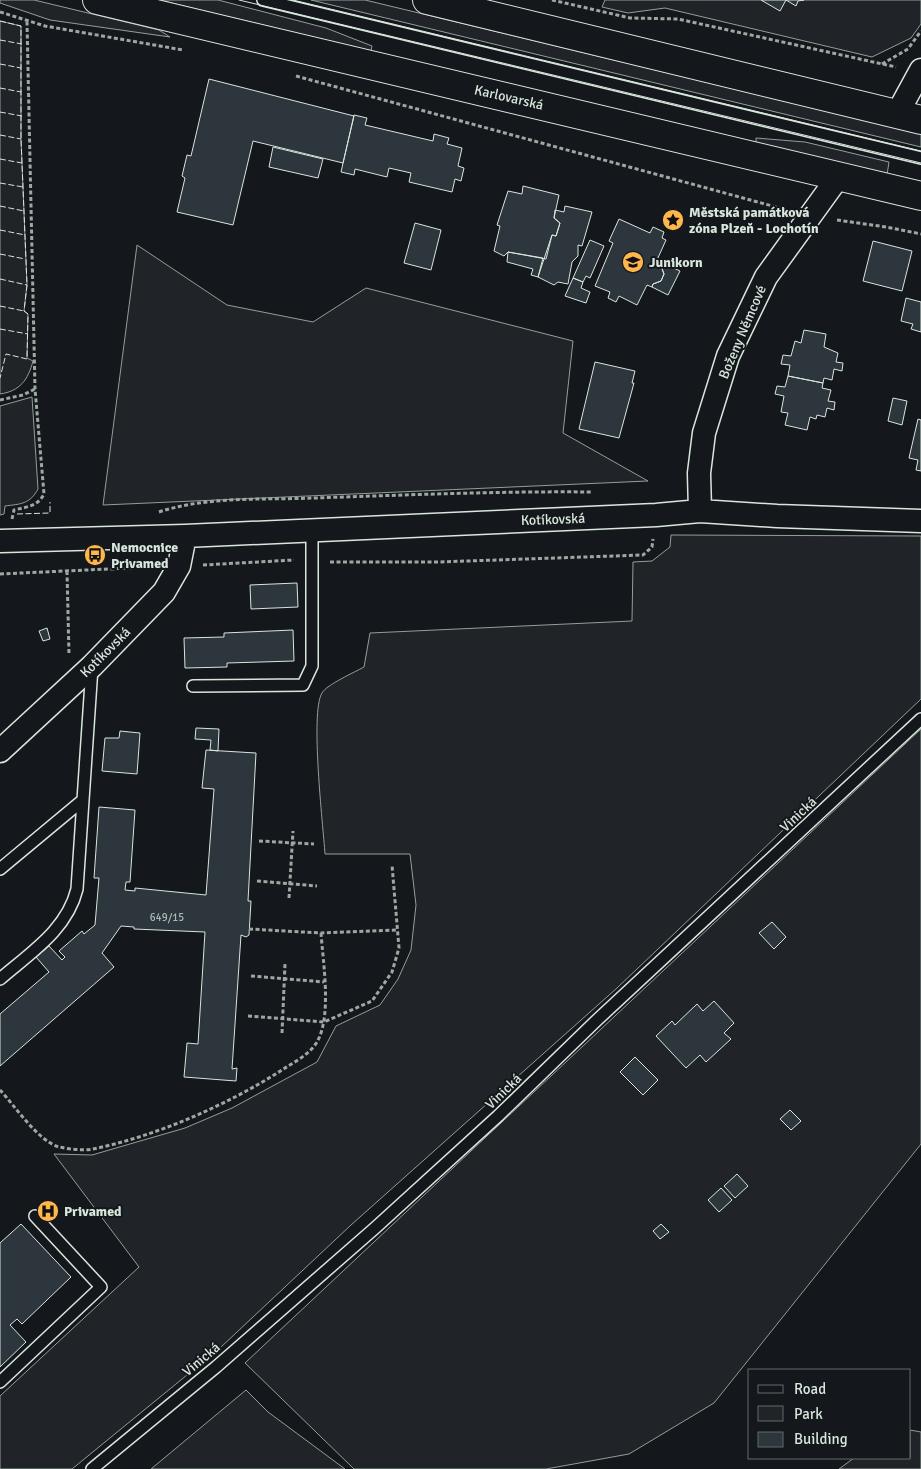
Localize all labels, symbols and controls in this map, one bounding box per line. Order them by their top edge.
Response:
street label: Karlovarská [473,81,545,114]
place label: Městská památková zóna Plzeň - Lochotín [689,204,819,237]
place icon: Městská památková zóna Plzeň - Lochotín [661,208,685,232]
school or university icon: Junikorn [621,250,645,274]
place label: Junikorn [649,254,703,271]
street label: Boženy Němcové [715,283,770,382]
street label: Kotíkovská [520,510,586,529]
place label: Nemocnice Privamed [111,539,178,572]
bus stop icon: Nemocnice Privamed [83,543,107,567]
street label: Kotíkovská [77,624,134,681]
street label: Vinická [776,793,820,836]
house number: 649/15 [150,911,184,924]
street label: Vinická [482,1070,525,1113]
hospital icon: Privamed [36,1199,60,1223]
place label: Privamed [64,1203,122,1220]
street label: Vinická [179,1339,224,1380]
legend [748,1369,911,1459]
text: Road [794,1380,826,1398]
text: Park [794,1405,823,1423]
text: Building [794,1430,848,1448]

